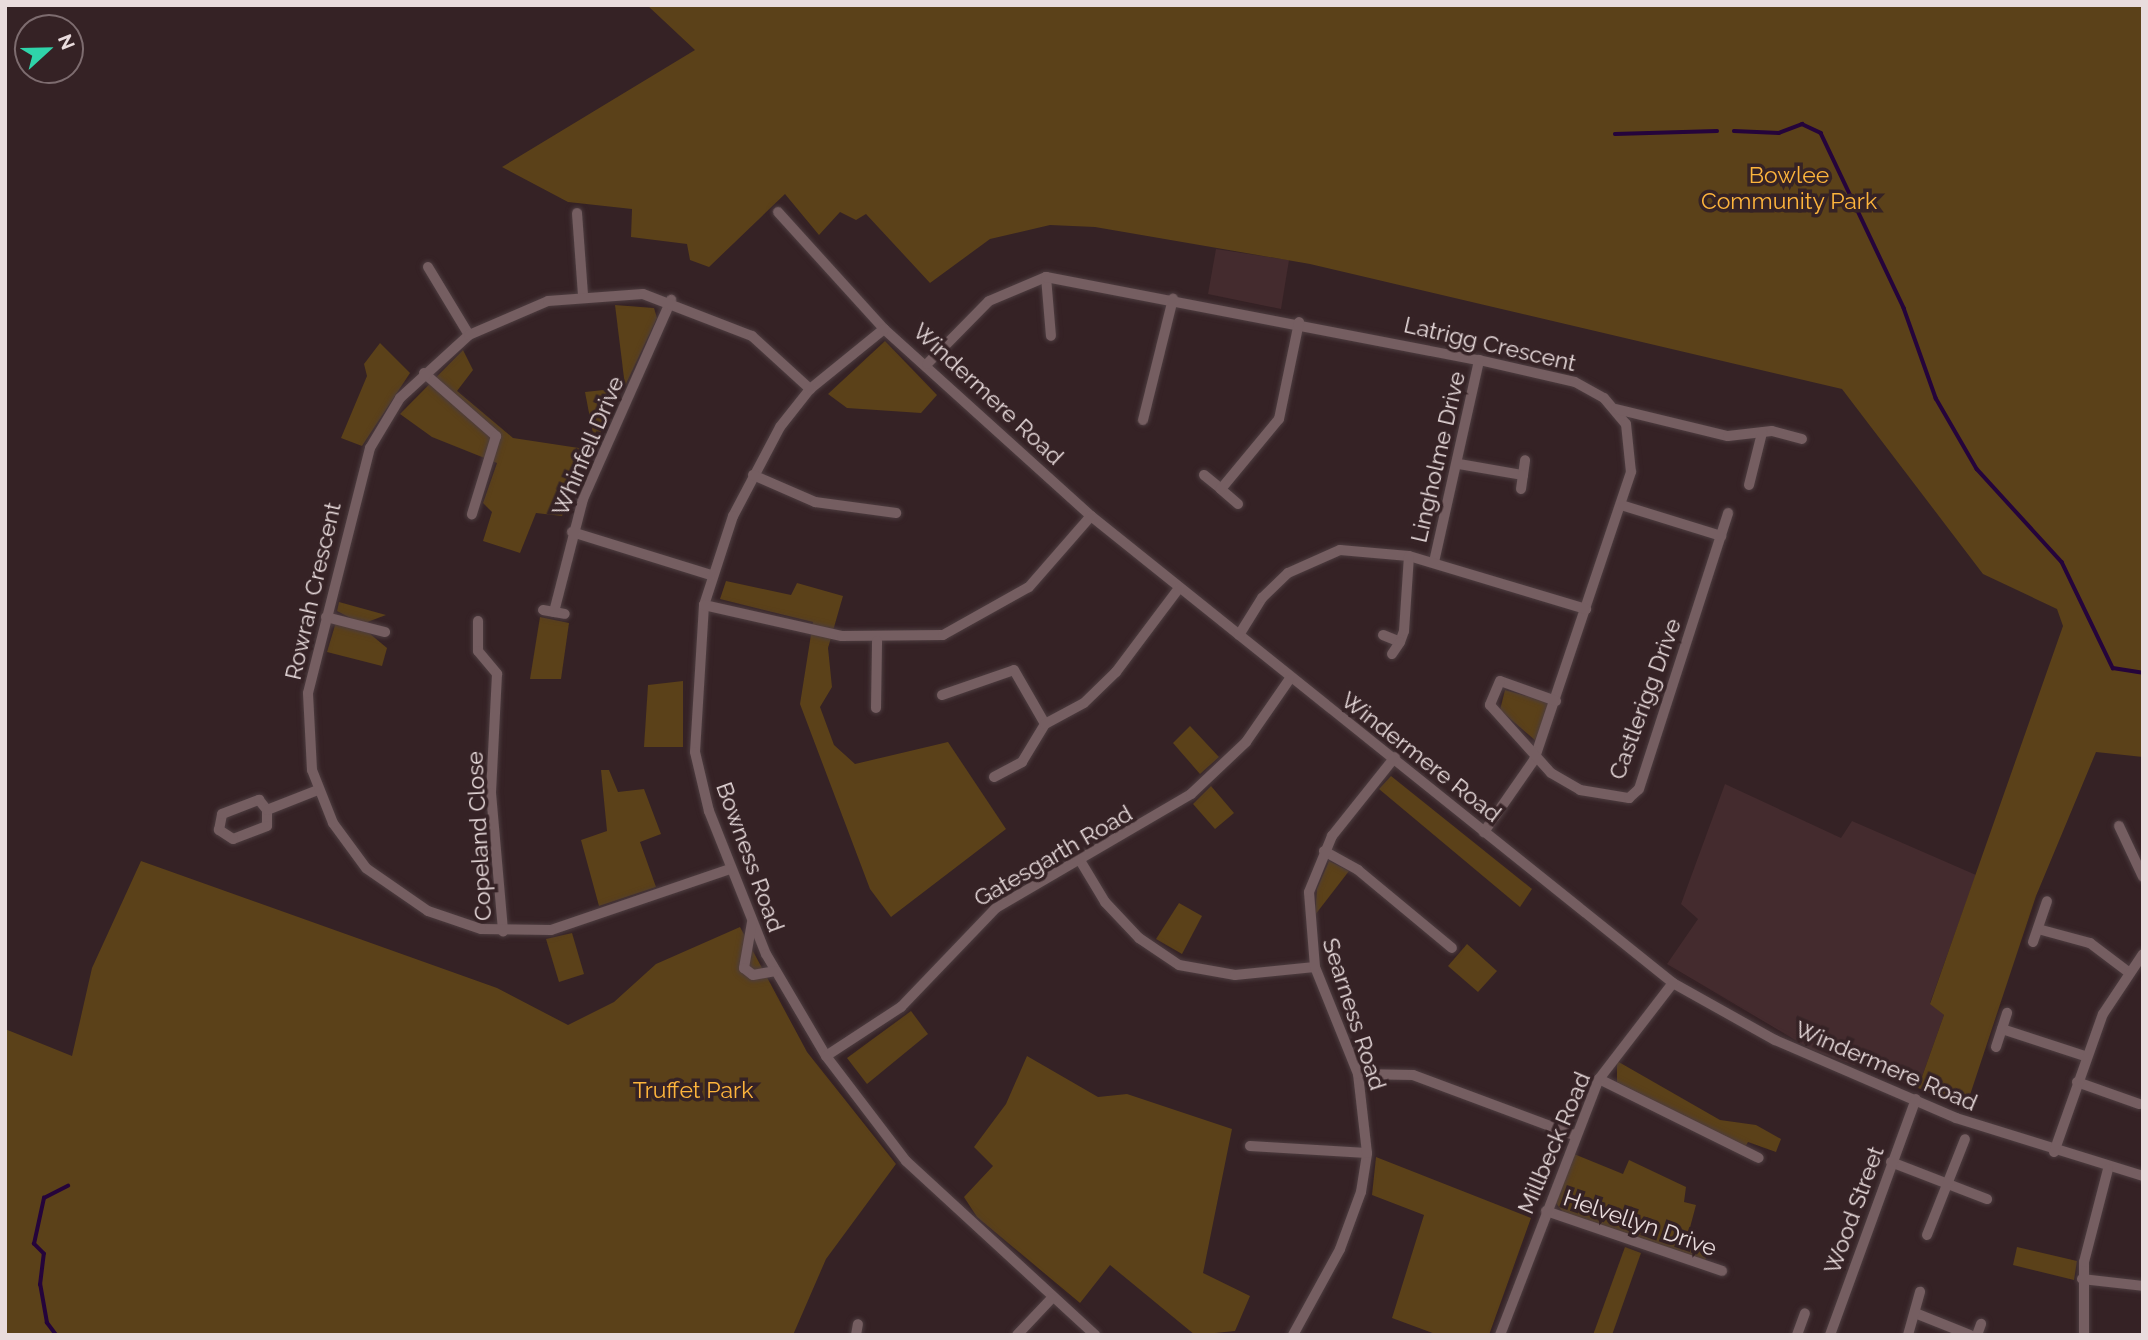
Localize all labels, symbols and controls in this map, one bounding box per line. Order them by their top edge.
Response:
north arrow [14,14,84,84]
text: N [54,31,80,53]
park label: Bowlee Community Park [1701,161,1877,215]
street label: Latrigg Crescent [1401,311,1579,377]
street label: Windermere Road [907,317,1069,471]
street label: Lingholme Drive [1405,369,1471,545]
street label: Whinfell Drive [546,372,630,520]
street label: Rowrah Crescent [279,499,347,683]
street label: Castlerigg Drive [1603,615,1687,783]
street label: Windermere Road [1336,686,1506,828]
street label: Copeland Close [461,750,497,922]
street label: Bowness Road [710,778,790,936]
street label: Gatesgarth Road [969,800,1137,912]
street label: Searness Road [1316,934,1392,1094]
street label: Windermere Road [1791,1015,1981,1117]
street label: Millbeck Road [1512,1068,1596,1218]
park label: Truffet Park [633,1076,753,1104]
street label: Wood Street [1818,1142,1890,1278]
street label: Helvellyn Drive [1560,1184,1720,1262]

